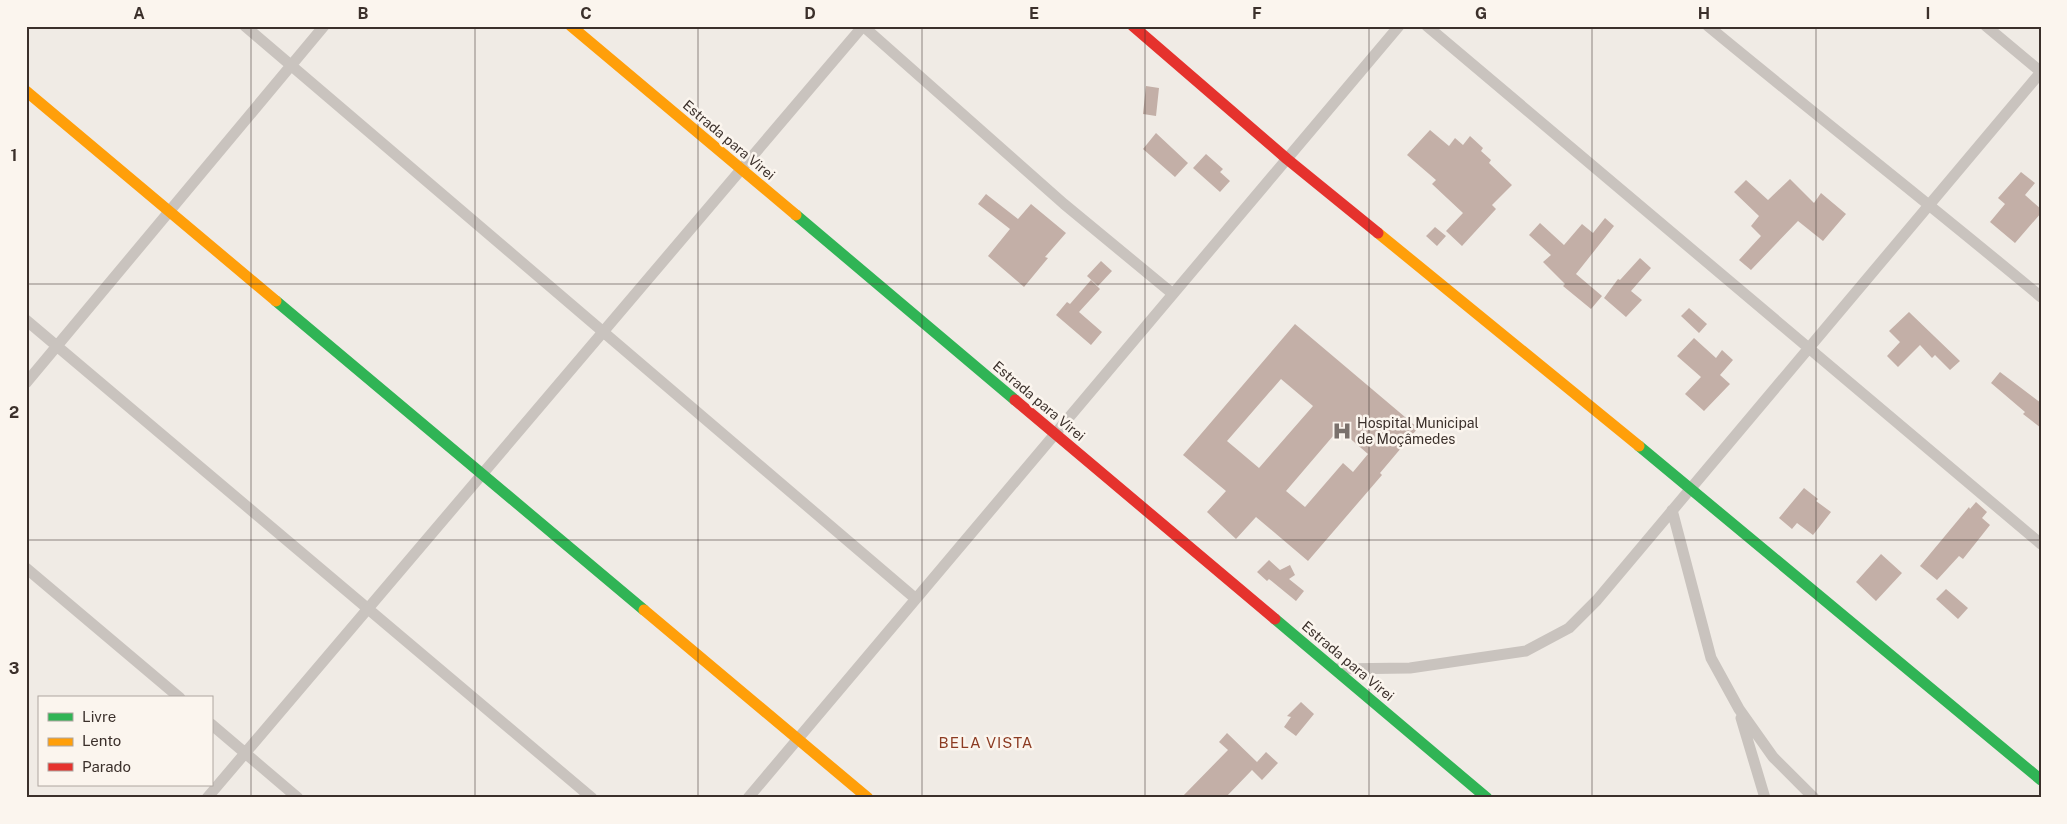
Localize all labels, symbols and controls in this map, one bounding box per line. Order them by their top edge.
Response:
text: A [133,4,145,23]
text: B [358,4,369,23]
text: C [580,4,592,23]
text: D [804,4,816,23]
text: E [1029,4,1039,23]
text: F [1252,4,1262,23]
text: G [1475,4,1487,23]
text: H [1698,4,1710,23]
text: I [1926,4,1930,23]
street label: Estrada para Virei [680,97,778,183]
text: 1 [11,146,17,165]
street label: Estrada para Virei [990,358,1088,444]
text: 2 [9,403,19,422]
place label: Hospital Municipal de Moçâmedes [1357,415,1479,447]
hospital icon: Hospital Municipal de Moçâmedes [1331,420,1353,442]
street label: Estrada para Virei [1299,618,1397,704]
text: 3 [9,659,19,678]
legend [38,696,212,786]
text: Livre [82,708,116,725]
text: Lento [82,732,121,749]
district label: BELA VISTA [939,734,1033,751]
text: Parado [82,758,131,775]

